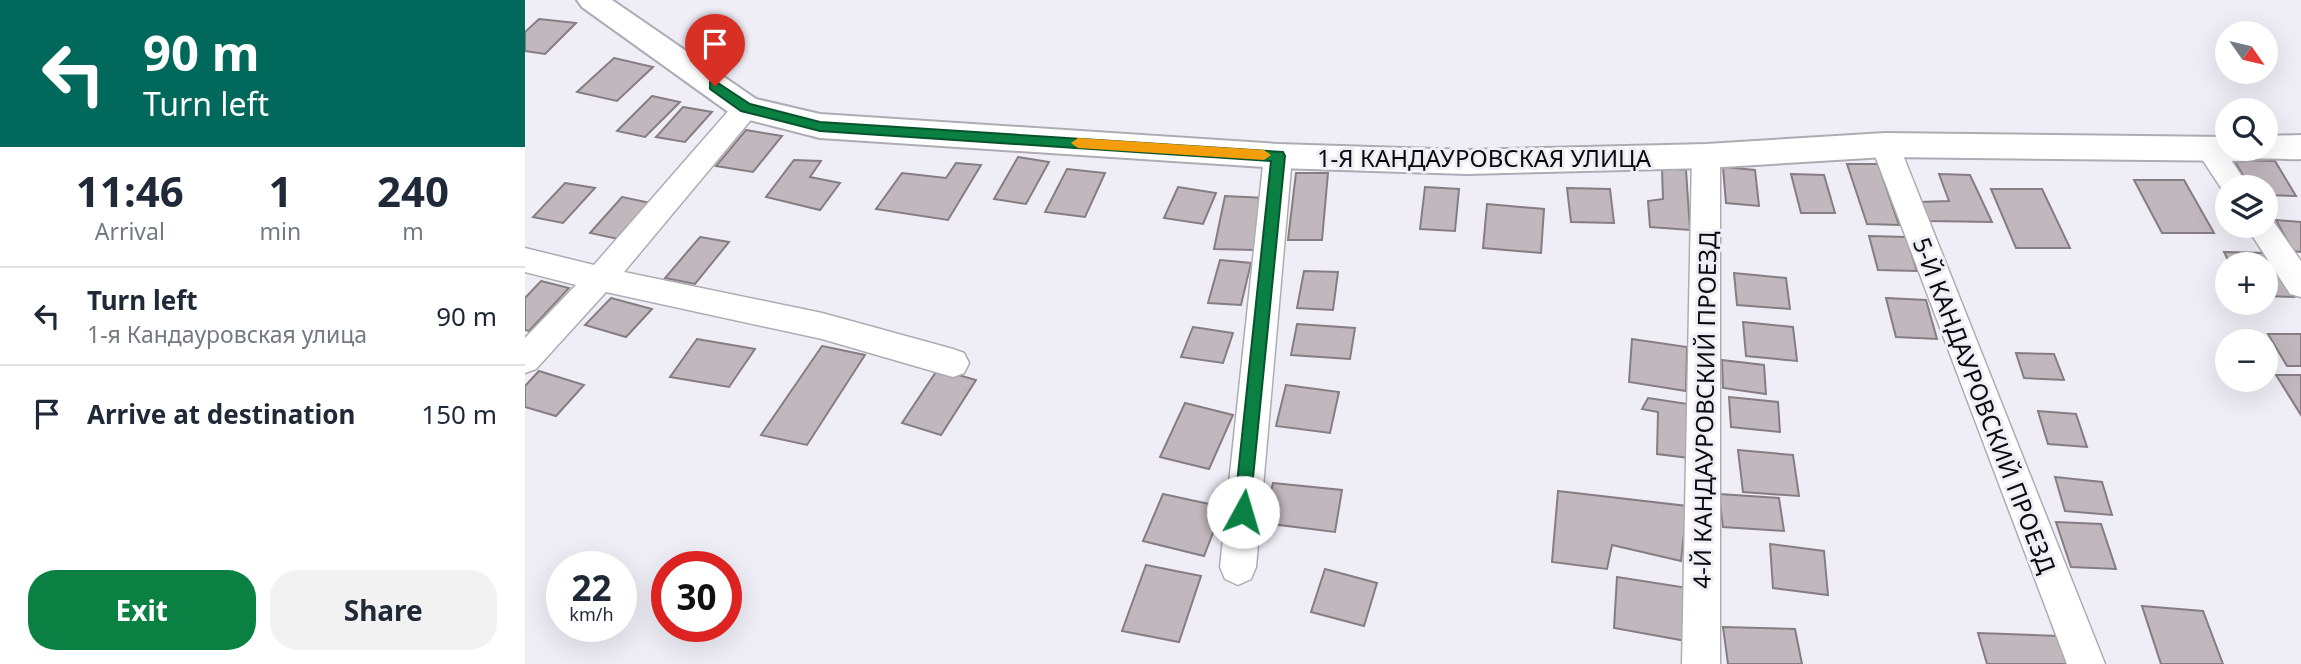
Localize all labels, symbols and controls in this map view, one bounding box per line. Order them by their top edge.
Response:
pin [685,14,745,86]
text: 90 m [143,19,260,85]
north arrow [2215,21,2279,84]
map controls [2215,21,2278,392]
icon: arrive [696,25,734,63]
icon: left [28,28,119,119]
text: Turn left [143,82,269,125]
button: search [2215,98,2278,161]
street label: 1-Я КАНДАУРОВСКАЯ УЛИЦА [1317,141,1652,174]
text: 11:46 [76,162,184,219]
text: 1 [268,162,292,219]
text: 240 [377,162,449,219]
button: layers [2215,175,2278,238]
text: Arrival [95,215,165,247]
text: min [260,215,301,247]
text: m [402,215,424,247]
street label: 4-Й КАНДАУРОВСКИЙ ПРОЕЗД [1684,231,1724,589]
street label: 5-Й КАНДАУРОВСКИЙ ПРОЕЗД [1906,232,2065,578]
button: + [2215,252,2278,315]
text: Turn left [87,282,198,318]
icon: left [28,297,66,335]
text: 90 m [436,298,497,334]
text: 1-я Кандауровская улица [87,318,367,350]
button: − [2215,329,2278,392]
icon: arrive [28,395,66,433]
text: Arrive at destination [87,396,356,432]
text: 150 m [421,396,497,432]
position arrow [1206,475,1280,549]
speed limit sign: 30 [651,551,742,642]
text: 22 [571,564,612,611]
button: Exit [28,570,256,650]
button: Share [270,570,497,650]
text: km/h [569,602,614,626]

